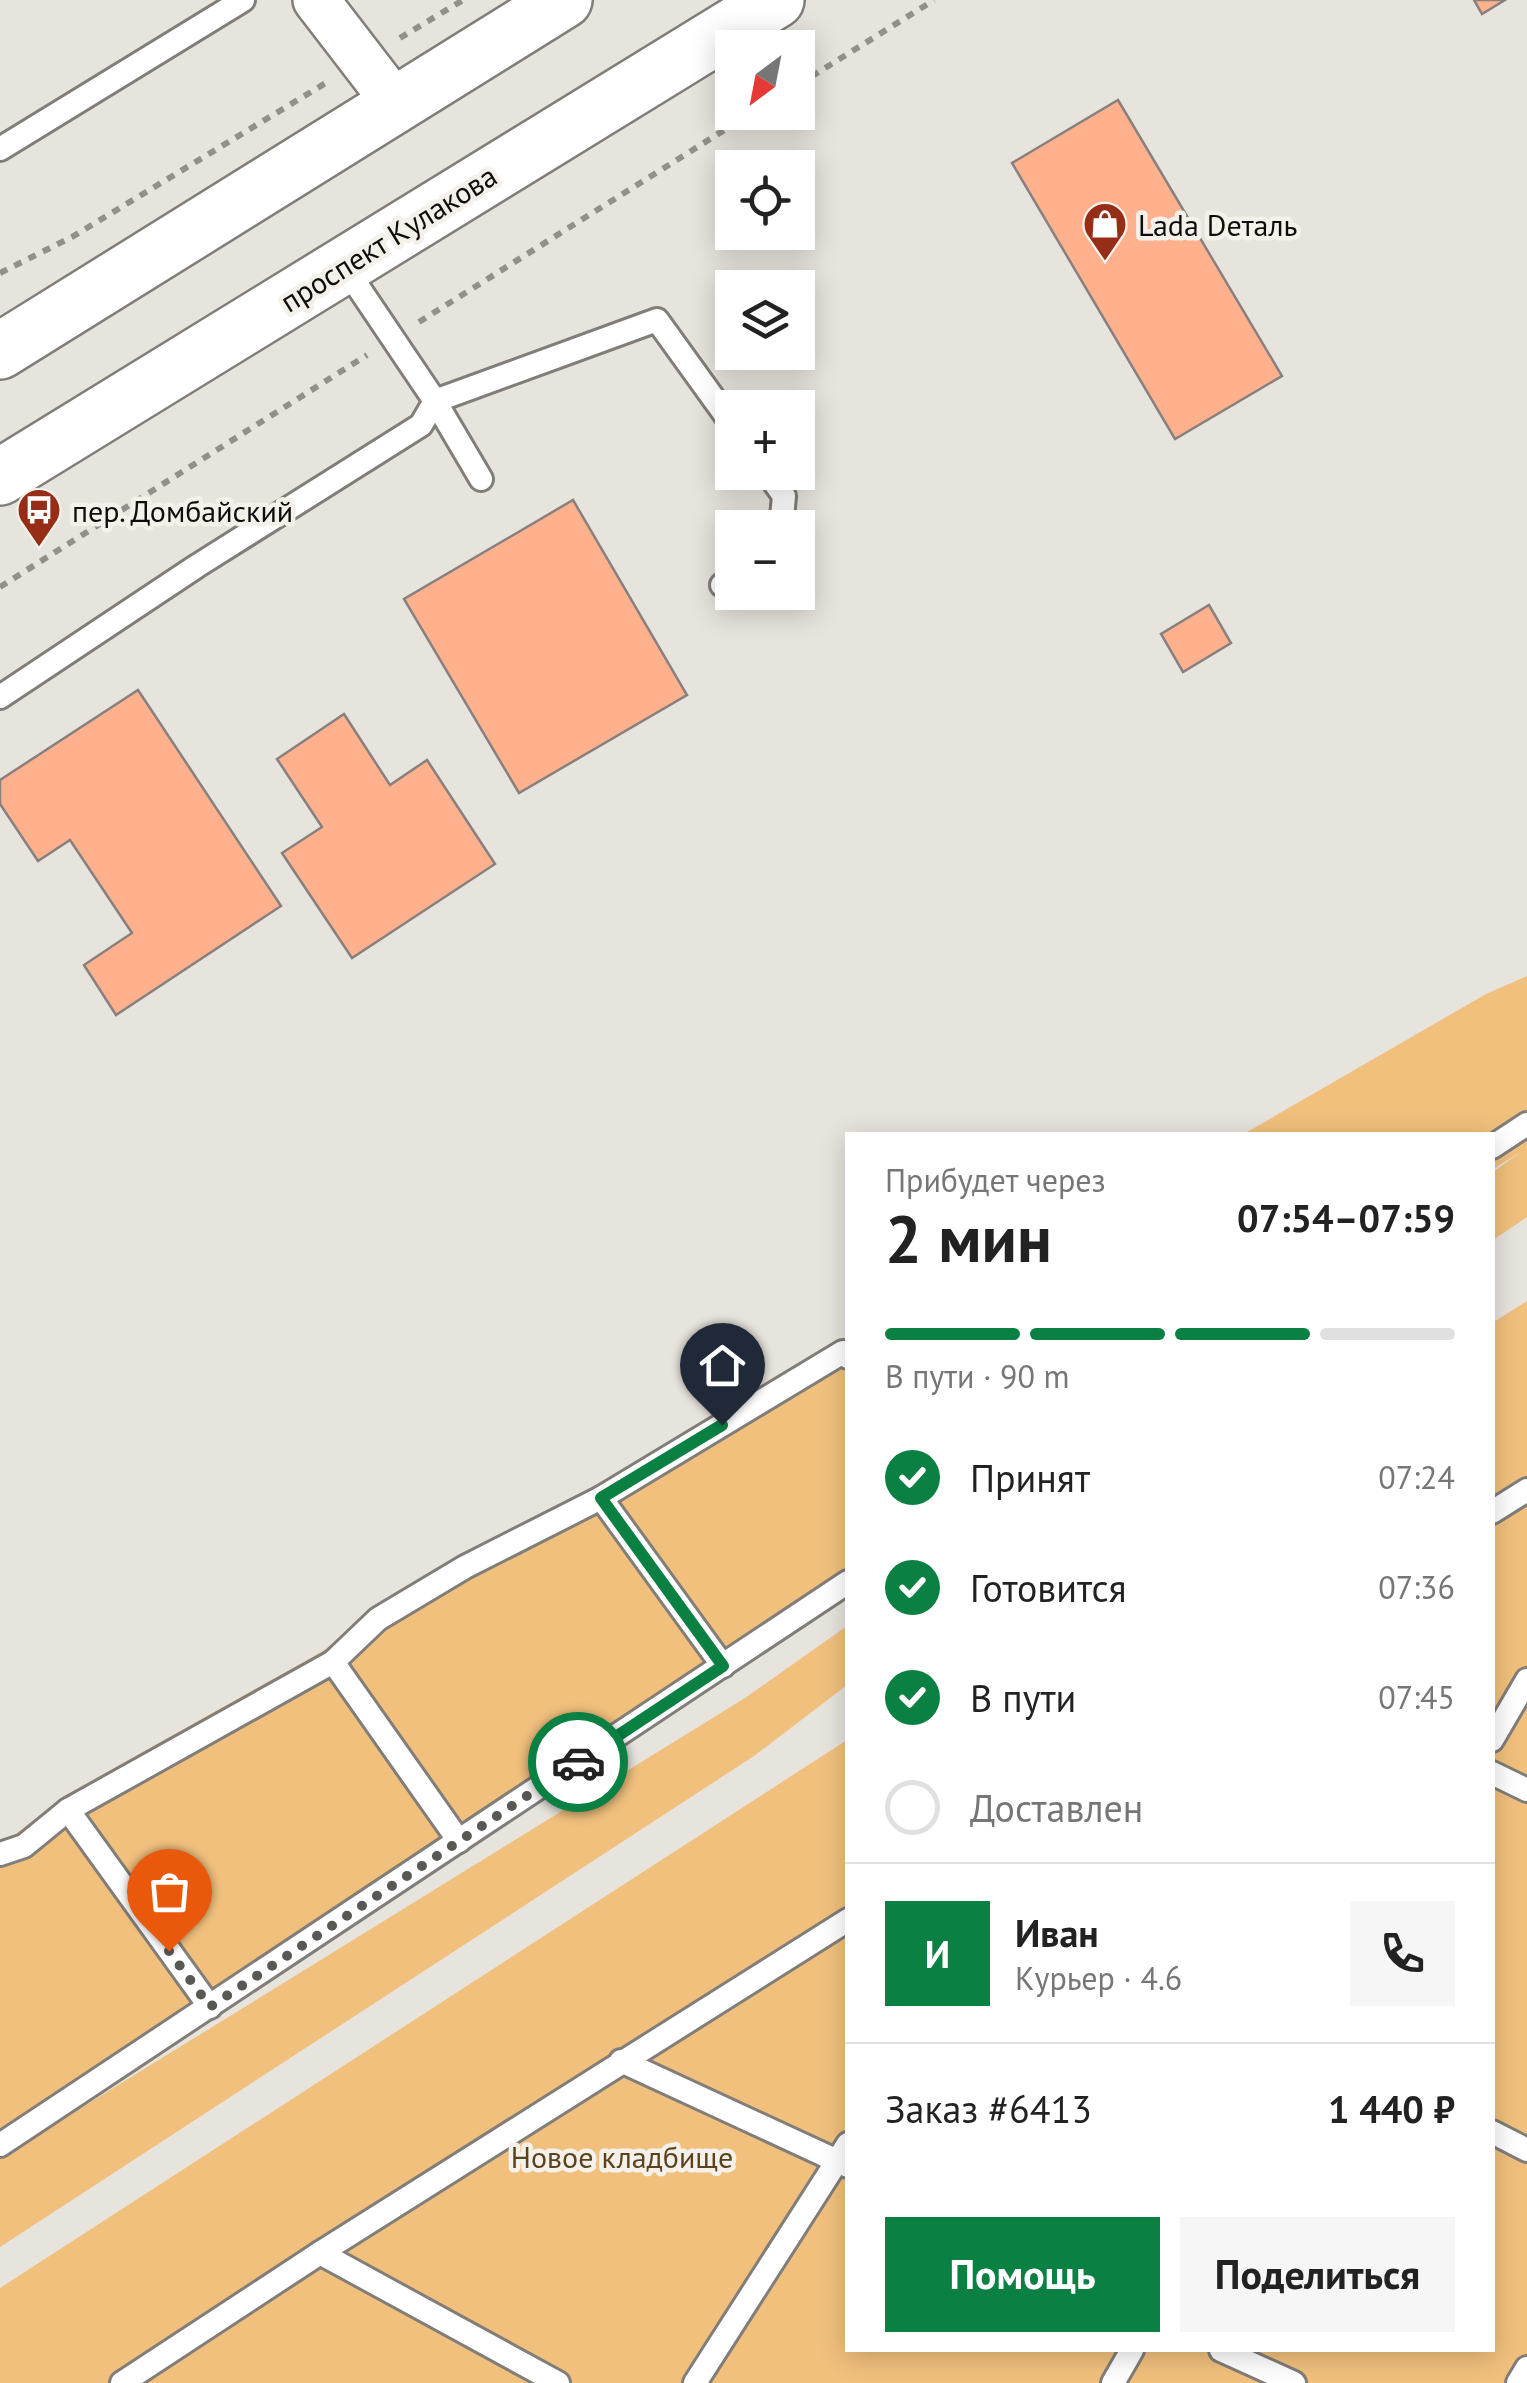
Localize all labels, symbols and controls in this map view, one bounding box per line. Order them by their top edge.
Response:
north arrow [715,30,815,130]
map controls [715,30,815,610]
button: locate [715,150,815,250]
street label: проспект Кулакова [272,156,504,320]
shop icon: Lada Dеталь [1082,201,1128,262]
place label: Lada Dеталь [1138,205,1298,244]
button: layers [715,270,815,370]
button: + [715,390,815,490]
bus stop icon: пер. Домбайский [16,487,62,548]
place label: пер. Домбайский [72,491,293,530]
button: − [715,510,815,610]
text: Прибудет через [885,1159,1106,1201]
text: 07:54–07:59 [1237,1193,1455,1242]
text: 2 мин [885,1196,1052,1280]
pin [680,1323,765,1426]
icon: home [695,1338,750,1393]
text: В пути · 90 m [885,1355,1070,1397]
icon: check [885,1450,940,1505]
text: Принят [970,1453,1090,1502]
text: 07:24 [1378,1456,1455,1498]
icon: check [885,1560,940,1615]
text: Готовится [970,1563,1127,1612]
text: 07:36 [1378,1566,1455,1608]
icon: check [885,1670,940,1725]
text: В пути [970,1673,1076,1722]
text: 07:45 [1378,1676,1455,1718]
courier [528,1712,628,1812]
icon: car [551,1735,606,1790]
text: Доставлен [970,1783,1143,1832]
pin [127,1849,212,1952]
icon: bag [142,1864,197,1919]
button: phone [1350,1901,1455,2006]
text: Иван [1015,1908,1099,1957]
text: И [925,1929,950,1978]
text: Курьер · 4.6 [1015,1957,1182,1999]
text: Заказ #6413 [885,2084,1092,2133]
text: 1 440 ₽ [1328,2084,1455,2133]
park label: Новое кладбище [511,2137,733,2176]
button: Помощь [885,2217,1160,2332]
button: Поделиться [1180,2217,1455,2332]

